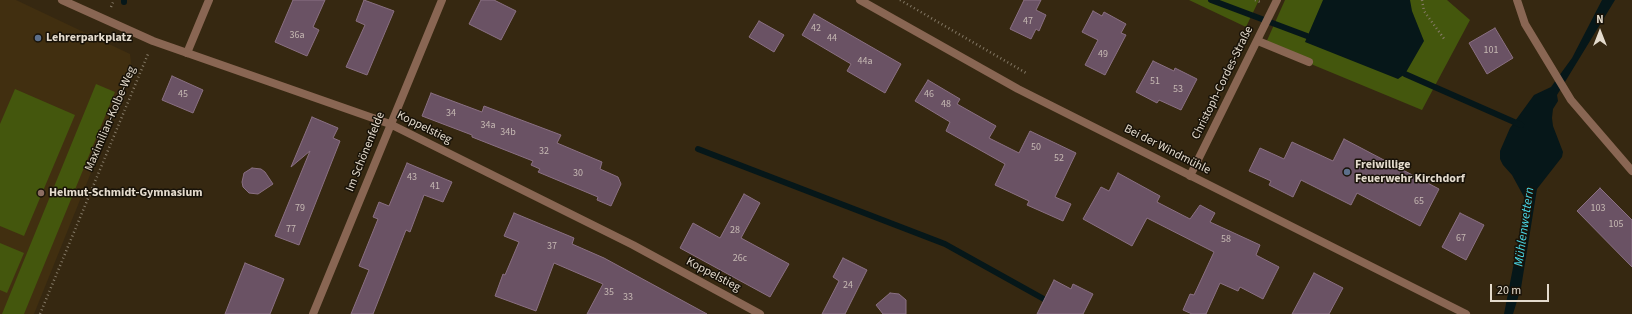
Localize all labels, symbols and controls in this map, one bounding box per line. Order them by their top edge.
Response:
north arrow [1580,12,1620,52]
text: N [1596,12,1604,27]
house number: 47 [1023,16,1033,28]
house number: 42 [811,23,821,35]
street label: Christoph-Cordes-Straße [1189,24,1257,142]
house number: 36a [290,30,304,42]
place label: Lehrerparkplatz [46,31,132,45]
marker: Lehrerparkplatz [33,33,43,43]
house number: 44 [827,33,837,45]
house number: 101 [1484,45,1498,57]
house number: 49 [1098,49,1108,61]
house number: 44a [858,56,872,68]
street label: Maximilian-Kolbe-Weg [82,64,140,174]
house number: 51 [1150,76,1160,88]
house number: 53 [1173,84,1183,96]
house number: 45 [178,89,188,101]
house number: 46 [924,89,934,101]
house number: 48 [941,99,951,111]
house number: 34 [446,108,456,120]
street label: Koppelstieg [394,109,454,147]
street label: Im Schönenfelde [343,110,389,194]
house number: 34a [481,120,495,132]
street label: Bei der Windmühle [1121,122,1213,178]
house number: 34b [500,127,516,139]
house number: 50 [1031,142,1041,154]
house number: 32 [539,146,549,158]
house number: 52 [1054,153,1064,165]
place label: Freiwillige Feuerwehr Kirchdorf [1355,158,1465,186]
marker: Freiwillige Feuerwehr Kirchdorf [1342,167,1352,177]
house number: 30 [573,168,583,180]
house number: 43 [407,172,417,184]
house number: 41 [430,181,440,193]
place label: Helmut-Schmidt-Gymnasium [49,186,203,200]
water label: Mühlenwettern [1512,186,1538,268]
marker: Helmut-Schmidt-Gymnasium [36,188,46,198]
house number: 65 [1414,196,1424,208]
house number: 79 [295,203,305,215]
house number: 103 [1591,203,1605,215]
house number: 105 [1609,219,1623,231]
house number: 77 [286,224,296,236]
house number: 28 [730,225,740,237]
house number: 67 [1456,233,1466,245]
house number: 58 [1221,234,1231,246]
house number: 37 [547,241,557,253]
house number: 26c [733,253,747,265]
street label: Koppelstieg [683,255,743,295]
scale bar [1492,276,1551,302]
house number: 24 [843,280,853,292]
text: 20 m [1497,282,1521,299]
house number: 35 [604,287,614,299]
house number: 33 [623,292,633,304]

